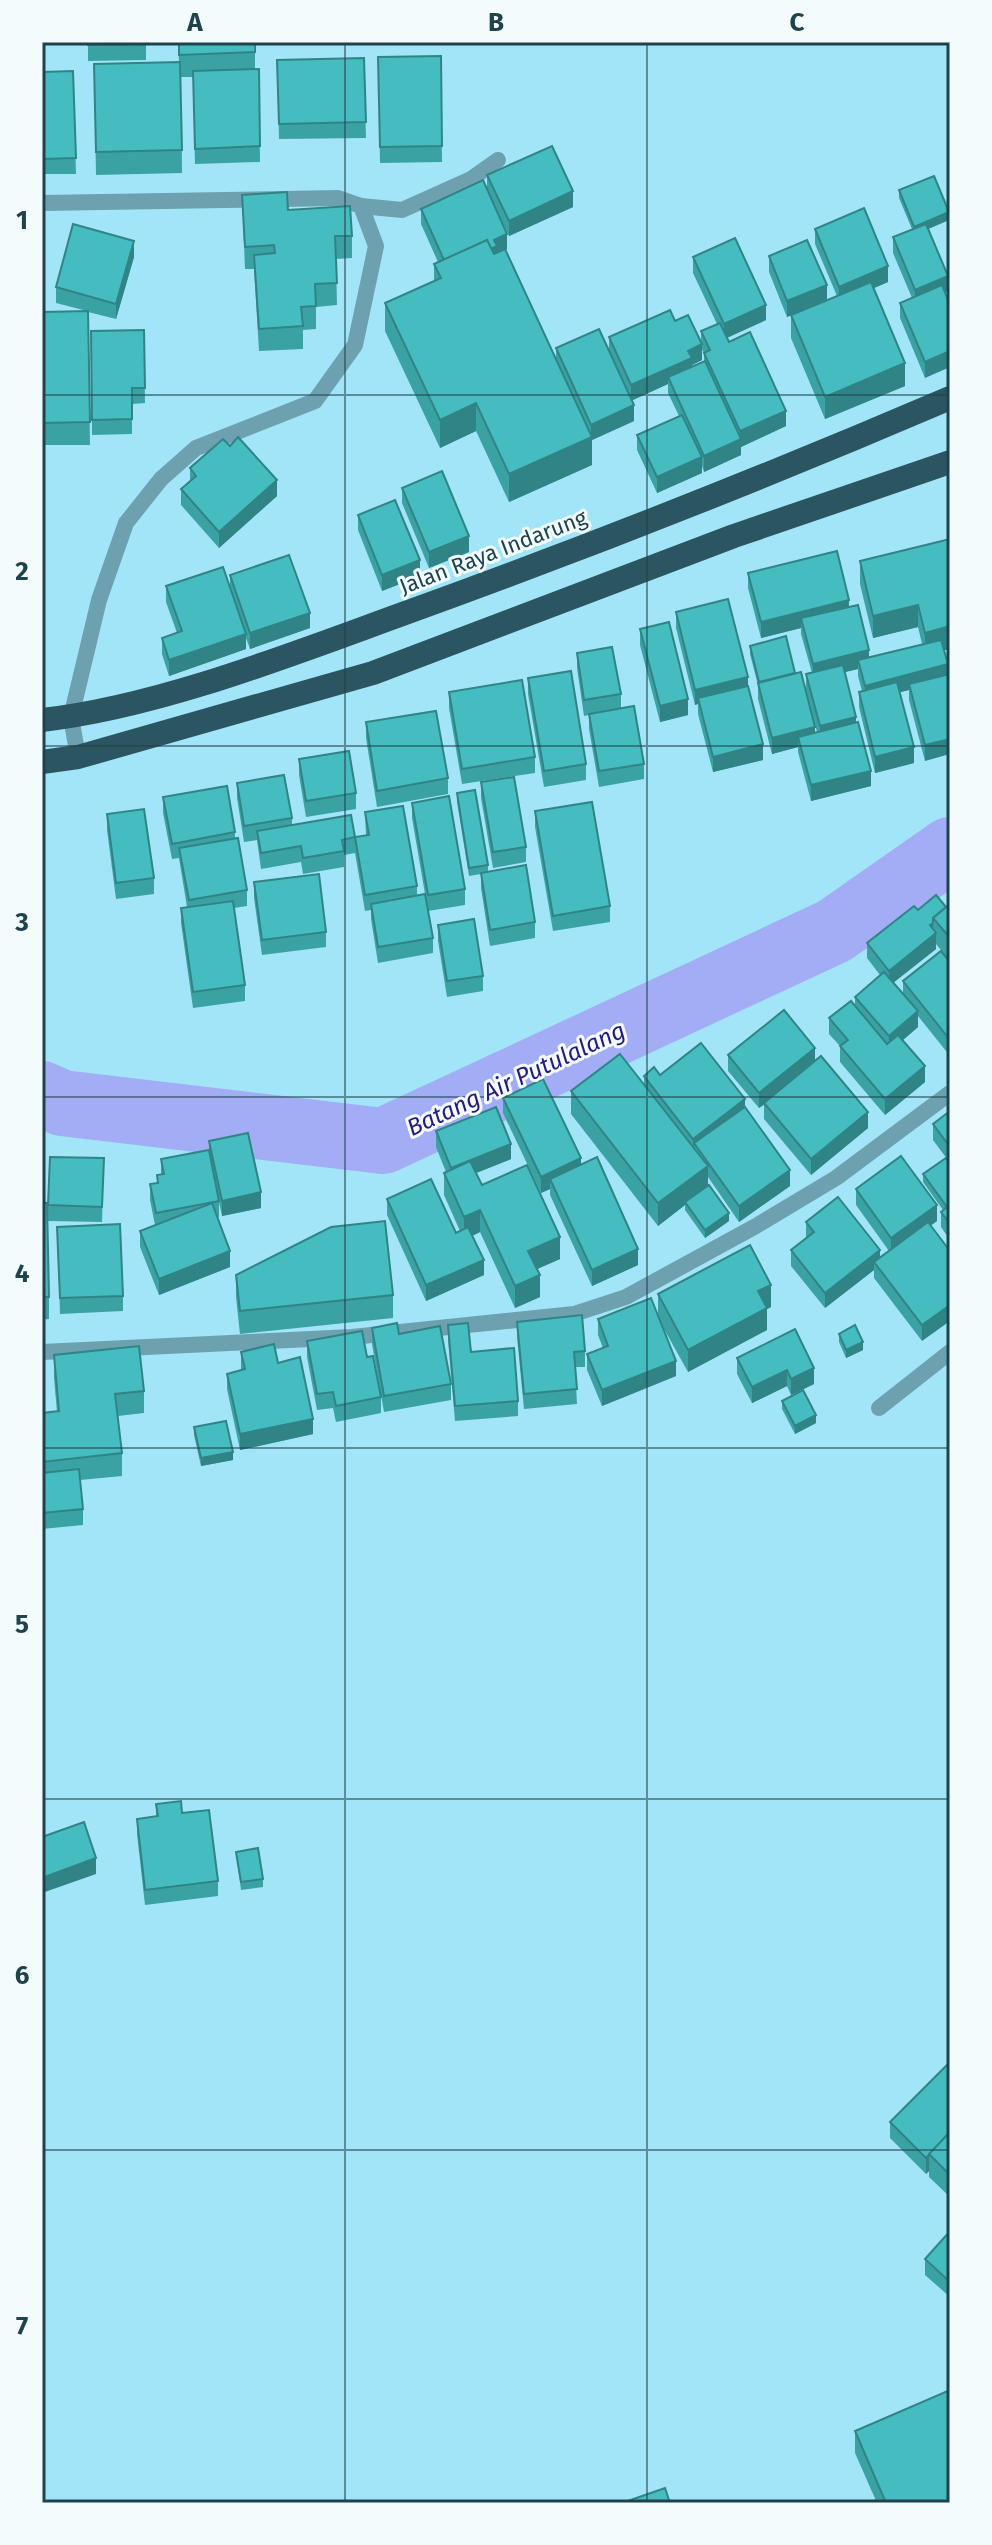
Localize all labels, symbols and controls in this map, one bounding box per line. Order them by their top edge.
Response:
text: A [186,7,203,38]
text: B [488,7,504,38]
text: C [790,7,805,38]
text: 1 [16,205,28,236]
street label: Jalan Raya Indarung [395,504,591,600]
text: 2 [15,556,29,587]
text: 3 [14,907,29,938]
water label: Batang Air Putulalang [402,1016,630,1142]
text: 4 [15,1258,30,1289]
text: 5 [15,1609,29,1640]
text: 6 [15,1960,30,1991]
text: 7 [16,2311,28,2342]

